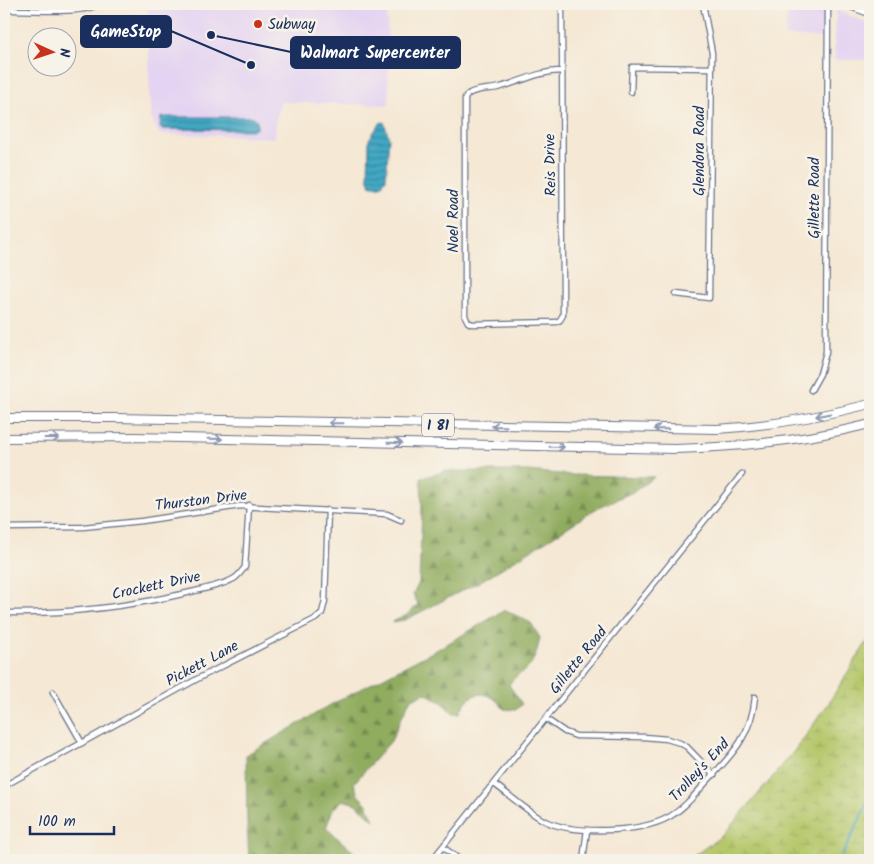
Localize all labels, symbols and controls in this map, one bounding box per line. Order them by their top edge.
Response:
place label: Subway [268,13,316,37]
callout: GameStop [81,16,171,47]
marker: Subway [252,18,264,30]
text: GameStop [91,20,162,45]
north arrow [28,28,78,78]
callout: Walmart Supercenter [291,37,460,68]
text: Walmart Supercenter [300,41,451,66]
text: N [53,48,75,58]
street label: Glendora Road [688,106,712,196]
street label: Reis Drive [538,133,564,197]
street label: Gillette Road [803,157,827,239]
street label: Noel Road [442,189,466,253]
one-way arrow [815,411,831,421]
road number: I 81 [422,414,454,436]
one-way arrow [329,418,345,427]
one-way arrow [491,421,508,431]
one-way arrow [654,424,670,434]
one-way arrow [44,433,60,443]
one-way arrow [206,434,223,444]
one-way arrow [387,438,403,447]
one-way arrow [549,442,565,451]
street label: Thurston Drive [154,483,249,519]
street label: Crockett Drive [110,565,203,607]
street label: Gillette Road [544,621,614,700]
street label: Pickett Lane [162,634,244,693]
street label: Trolley's End [664,733,736,808]
scale bar [30,804,114,836]
text: 100 m [38,810,76,834]

